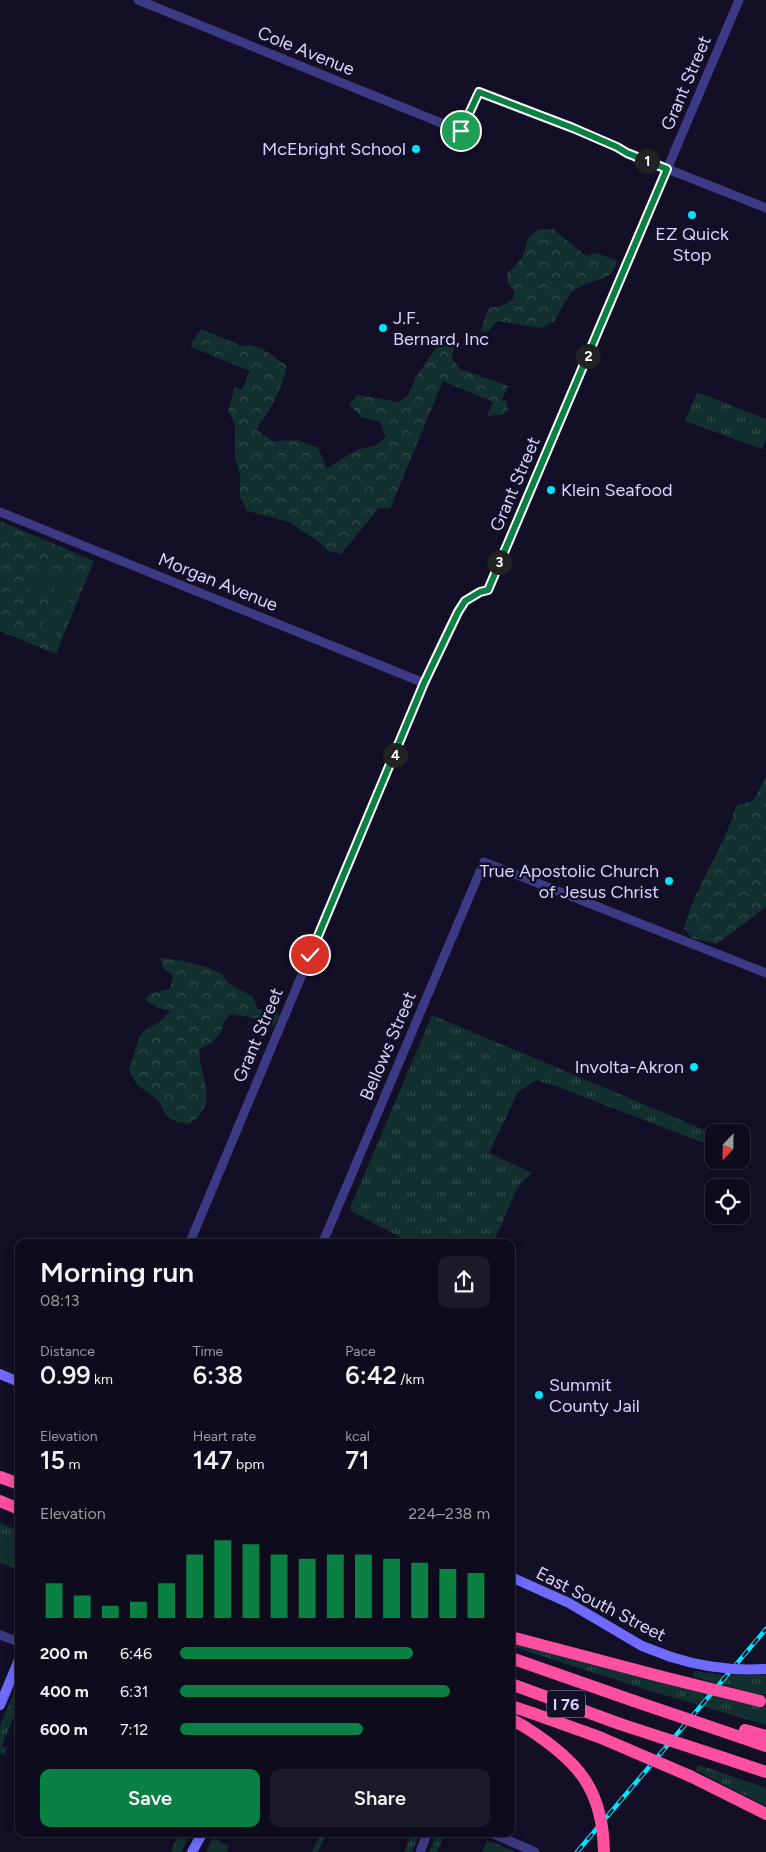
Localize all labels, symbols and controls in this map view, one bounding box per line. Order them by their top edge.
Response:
street label: Cole Avenue [254,22,358,80]
street label: Grant Street [656,32,716,134]
pin [440,110,482,152]
icon: arrive [447,117,475,145]
place label: McEbright School [262,138,406,160]
marker: McEbright School [410,143,422,155]
pin: 1 [634,148,660,174]
text: 1 [645,153,650,170]
marker: EZ Quick Stop [686,209,698,221]
place label: EZ Quick Stop [655,223,729,266]
place label: J.F. Bernard, Inc [393,307,489,350]
marker: J.F. Bernard, Inc [377,322,389,334]
pin: 2 [576,344,600,368]
text: 2 [584,348,593,365]
street label: Grant Street [485,433,545,535]
place label: Klein Seafood [561,479,673,501]
marker: Klein Seafood [545,484,557,496]
street label: Morgan Avenue [155,548,281,616]
pin: 3 [486,550,512,574]
text: 3 [496,554,503,571]
pin: 4 [382,742,408,768]
text: 4 [391,747,400,764]
place label: True Apostolic Church of Jesus Christ [479,860,659,903]
marker: True Apostolic Church of Jesus Christ [663,875,675,887]
pin [289,934,331,976]
icon: check [296,941,324,969]
street label: Grant Street [228,984,288,1086]
street label: Bellows Street [355,988,421,1104]
place label: Involta-Akron [575,1056,684,1078]
marker: Involta-Akron [688,1061,700,1073]
north arrow [705,1124,750,1169]
map controls [705,1124,750,1224]
button: locate [705,1179,750,1224]
text: Morning run [40,1255,194,1289]
button: share [438,1256,490,1308]
text: 08:13 [40,1291,79,1310]
text: Distance [40,1343,95,1360]
text: Time [193,1343,223,1360]
text: Pace [345,1343,376,1360]
text: 0.99 [40,1360,91,1390]
text: 6:38 [193,1360,243,1390]
text: 6:42 [345,1360,397,1390]
text: km [91,1371,113,1388]
text: /km [397,1371,424,1388]
place label: Summit County Jail [549,1374,640,1417]
marker: Summit County Jail [533,1389,545,1401]
text: Elevation [40,1428,98,1445]
text: Heart rate [193,1428,256,1445]
text: kcal [345,1428,370,1445]
text: 15 [40,1445,65,1475]
text: 147 [193,1445,233,1475]
text: 71 [345,1445,370,1475]
text: m [65,1456,80,1473]
text: bpm [233,1456,264,1473]
text: Elevation [40,1504,106,1523]
text: 224–238 m [408,1504,490,1523]
street label: East South Street [532,1562,670,1646]
text: 200 m [40,1644,88,1663]
text: 6:46 [120,1644,152,1663]
text: 400 m [40,1682,89,1701]
text: 6:31 [120,1682,148,1701]
road number: I 76 [547,1690,585,1718]
text: 600 m [40,1720,88,1739]
text: 7:12 [120,1720,148,1739]
button: Save [40,1769,260,1827]
button: Share [270,1769,490,1827]

